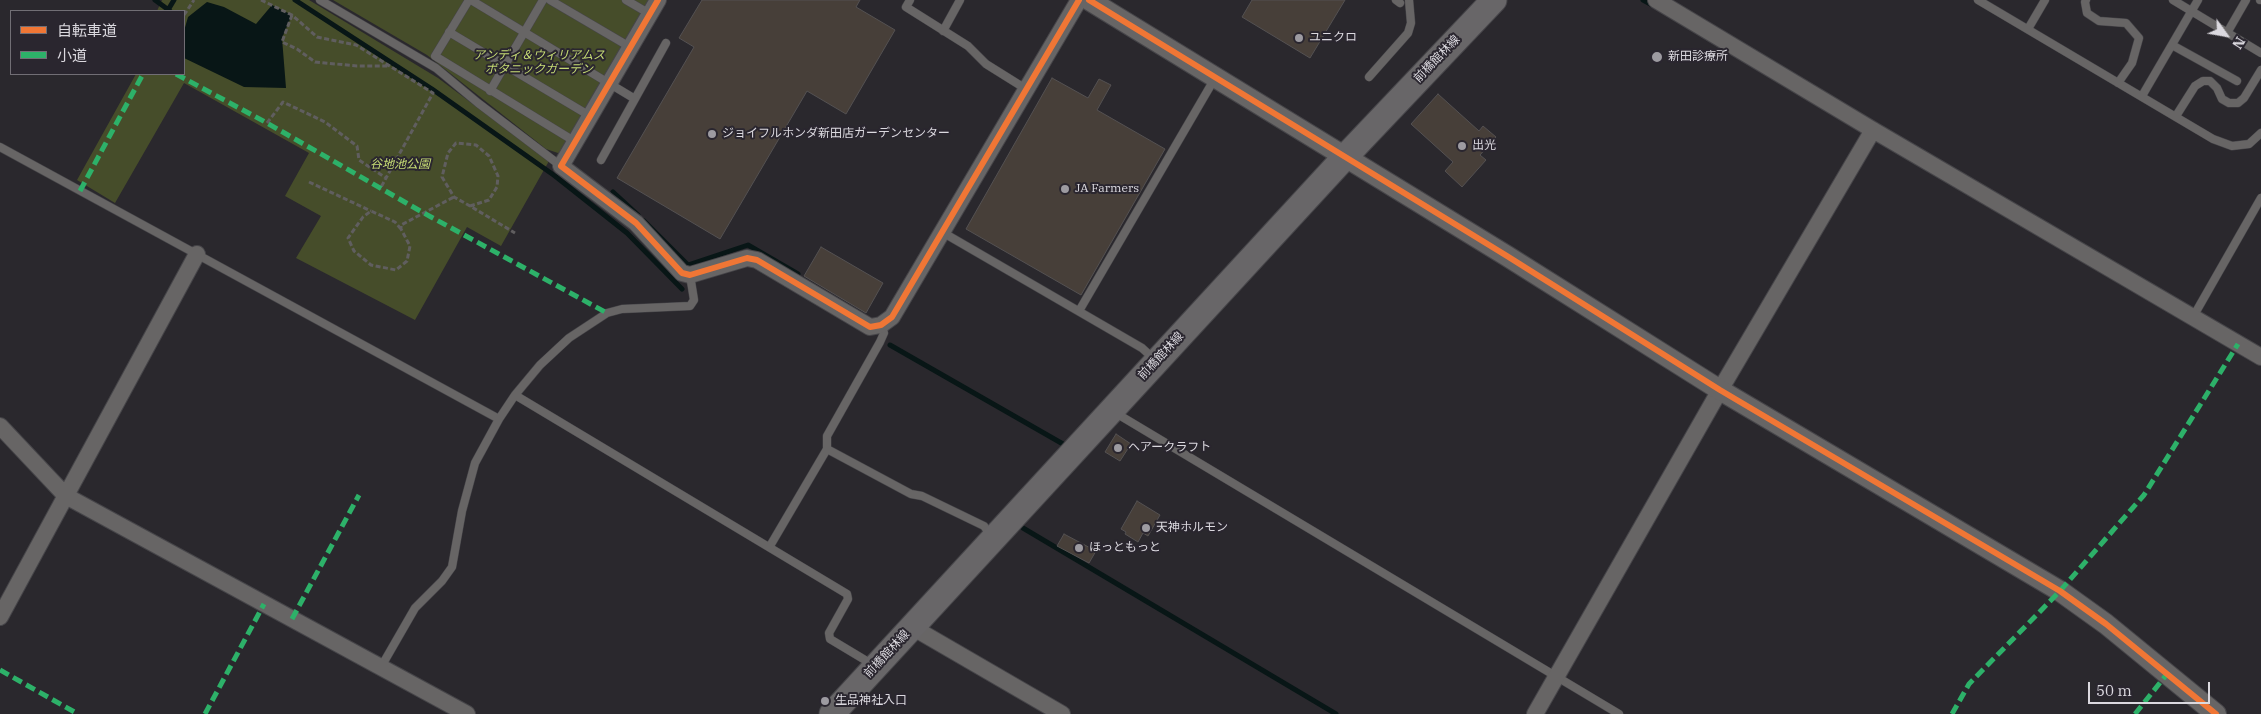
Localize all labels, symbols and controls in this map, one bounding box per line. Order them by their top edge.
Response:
legend [10,10,185,75]
north arrow [2201,10,2251,60]
text: 自転車道 [57,21,117,40]
place label: ユニクロ [1309,31,1357,45]
marker: ユニクロ [1293,32,1305,44]
street label: 前橋館林線 [1411,32,1463,86]
text: N [2228,33,2249,52]
text: 小道 [57,46,87,65]
park label: アンディ＆ウィリアムス ボタニックガーデン [473,49,605,77]
marker: 新田診療所 [1650,50,1664,64]
place label: 新田診療所 [1668,50,1728,64]
place label: ジョイフルホンダ新田店ガーデンセンター [722,127,950,141]
marker: ジョイフルホンダ新田店ガーデンセンター [706,128,718,140]
place label: 出光 [1472,139,1496,153]
marker: 出光 [1456,140,1468,152]
park label: 谷地池公園 [370,158,430,172]
place label: JA Farmers [1075,182,1139,196]
marker: JA Farmers [1059,183,1071,195]
street label: 前橋館林線 [1135,329,1187,383]
place label: ヘアークラフト [1128,441,1211,455]
marker: ヘアークラフト [1112,442,1124,454]
place label: 天神ホルモン [1156,521,1228,535]
marker: 天神ホルモン [1140,522,1152,534]
place label: ほっともっと [1089,541,1161,555]
marker: ほっともっと [1073,542,1085,554]
street label: 前橋館林線 [861,627,913,681]
scale bar [2091,672,2214,704]
text: 50 m [2096,681,2132,700]
place label: 生品神社入口 [835,694,907,708]
marker: 生品神社入口 [819,695,831,707]

